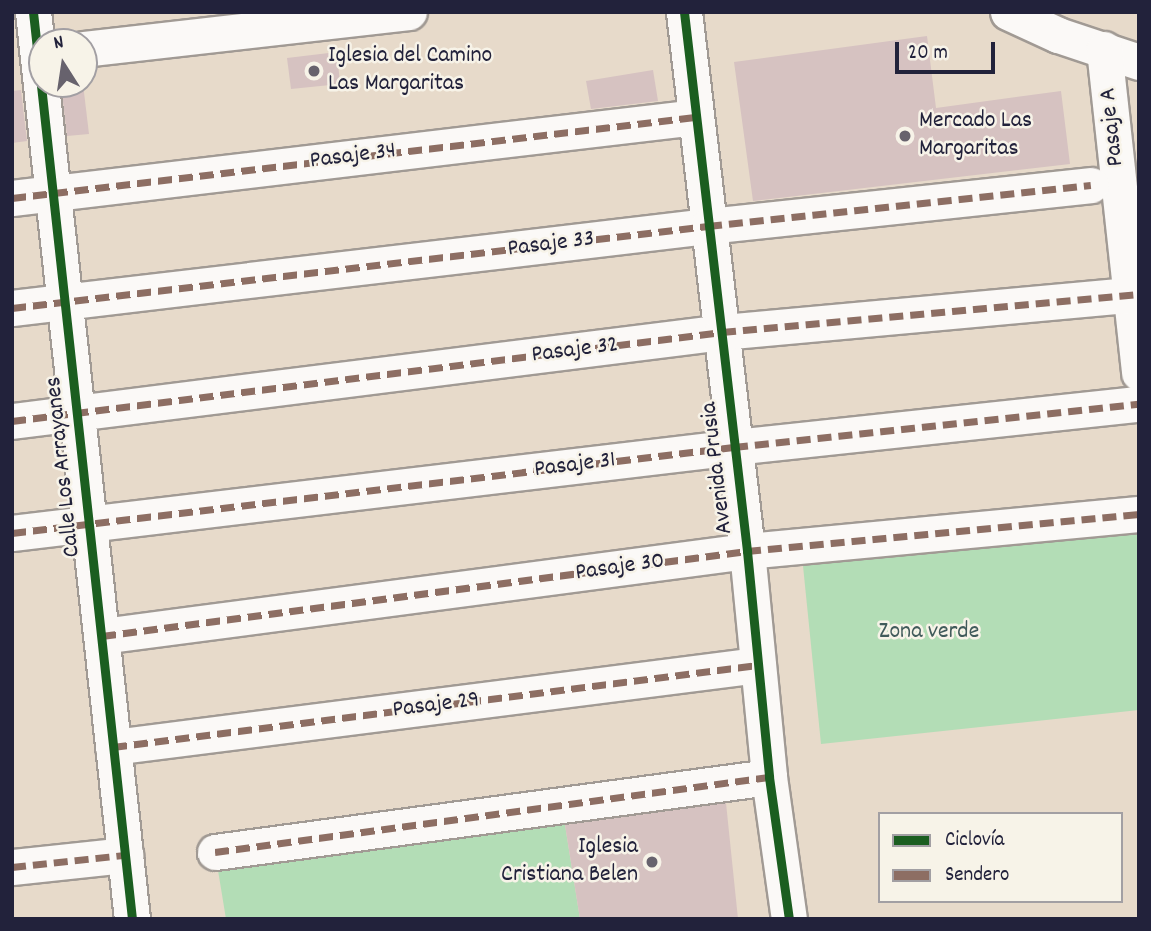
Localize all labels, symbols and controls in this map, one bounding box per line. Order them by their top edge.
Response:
north arrow [28,28,98,98]
scale bar [899,28,999,72]
text: N [52,30,66,58]
text: 20 m [908,39,948,69]
place label: Iglesia del Camino Las Margaritas [328,43,492,99]
marker: Iglesia del Camino Las Margaritas [306,63,322,79]
street label: Pasaje A [1095,86,1131,168]
place label: Mercado Las Margaritas [919,108,1032,164]
marker: Mercado Las Margaritas [897,128,913,144]
street label: Pasaje 34 [308,137,398,177]
street label: Pasaje 33 [506,225,596,265]
street label: Pasaje 32 [530,331,620,371]
street label: Calle Los Arrayanes [40,375,88,559]
street label: Avenida Prusia [696,400,740,536]
street label: Pasaje 31 [533,447,617,485]
street label: Pasaje 30 [574,548,666,588]
park label: Zona verde [879,619,979,647]
street label: Pasaje 29 [391,686,481,726]
legend [878,812,1123,903]
text: Ciclovía [945,826,1004,856]
place label: Iglesia Cristiana Belen [501,834,638,890]
marker: Iglesia Cristiana Belen [644,854,660,870]
text: Sendero [945,861,1009,891]

